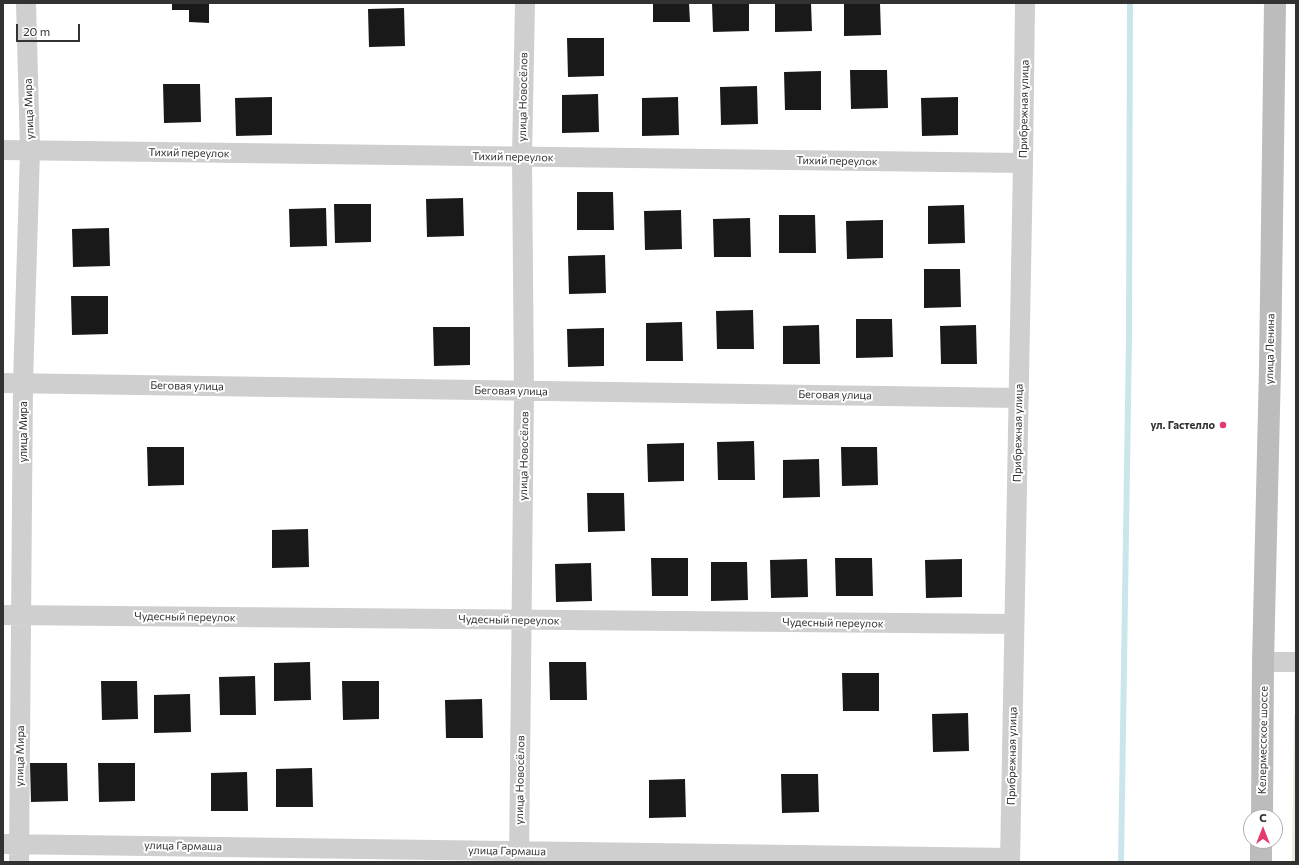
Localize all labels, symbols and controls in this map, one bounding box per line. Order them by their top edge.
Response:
scale bar [18,16,82,42]
text: 20 m [23,24,50,38]
street label: улица Новосёлов [516,52,530,142]
street label: Прибрежная улица [1017,60,1031,158]
street label: улица Мира [21,78,37,140]
street label: Тихий переулок [148,146,230,160]
street label: Тихий переулок [472,150,554,164]
street label: Тихий переулок [796,154,878,168]
street label: улица Ленина [1263,313,1277,385]
street label: Беговая улица [150,379,224,393]
street label: Беговая улица [474,384,548,398]
street label: Прибрежная улица [1011,384,1025,482]
street label: Беговая улица [798,388,872,402]
street label: улица Мира [16,401,30,463]
street label: улица Новосёлов [517,411,531,501]
place label: ул. Гастелло [1151,418,1215,432]
marker: ул. Гастелло [1218,420,1228,430]
street label: Чудесный переулок [134,610,236,624]
street label: Чудесный переулок [458,613,560,627]
street label: Чудесный переулок [782,616,884,630]
street label: Келермесское шоссе [1255,686,1271,794]
street label: Прибрежная улица [1005,707,1019,805]
street label: улица Мира [13,725,27,787]
street label: улица Новосёлов [513,735,527,825]
north arrow [1243,809,1283,849]
text: С [1259,811,1267,824]
street label: улица Гармаша [144,839,222,853]
street label: улица Гармаша [468,844,546,858]

